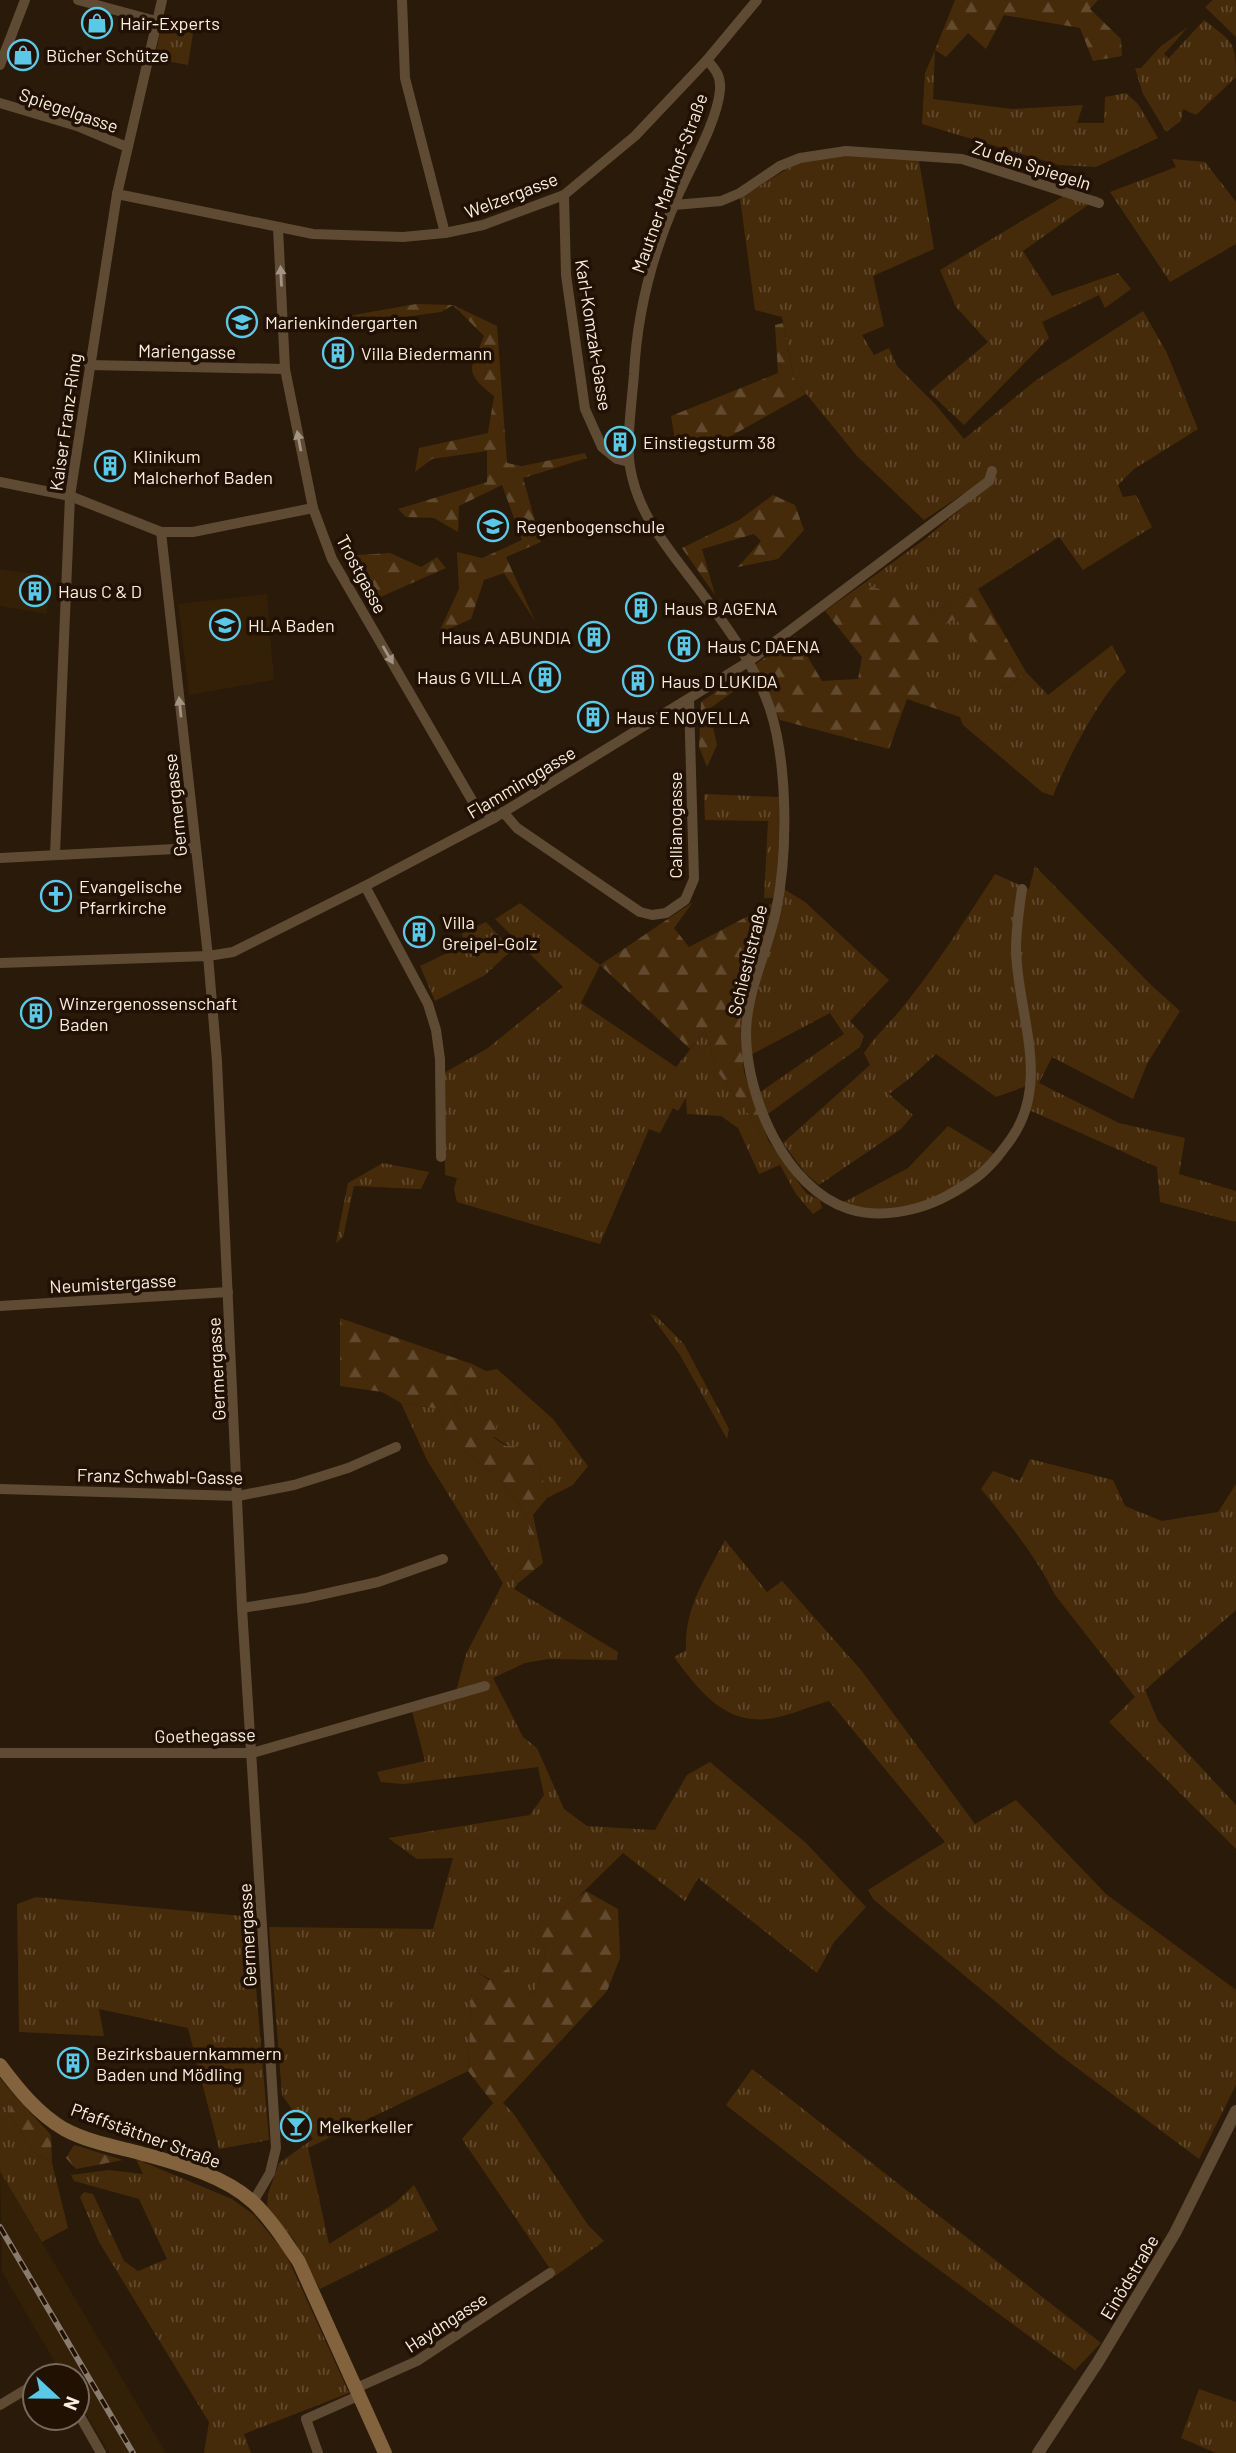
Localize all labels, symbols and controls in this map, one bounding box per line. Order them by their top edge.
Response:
shop icon: Hair-Experts [80,6,114,40]
place label: Hair-Experts [120,12,220,34]
shop icon: Bücher Schütze [6,38,40,72]
place label: Bücher Schütze [46,44,169,66]
street label: Spiegelgasse [17,83,121,137]
street label: Mautner Markhof-Straße [626,90,712,276]
street label: Zu den Spiegeln [970,135,1094,195]
street label: Welzergasse [461,167,561,223]
street label: Karl-Komzak-Gasse [571,258,617,412]
one-way arrow [275,265,286,287]
school or university icon: Marienkindergarten [225,305,259,339]
place label: Marienkindergarten [265,311,418,333]
building icon: Villa Biedermann [321,336,355,370]
street label: Mariengasse [138,339,236,363]
place label: Villa Biedermann [361,342,492,364]
street label: Kaiser Franz-Ring [44,352,86,492]
building icon: Einstiegsturm 38 [603,425,637,459]
one-way arrow [294,429,305,451]
place label: Einstiegsturm 38 [643,431,776,453]
place label: Klinikum Malcherhof Baden [133,445,273,488]
building icon: Klinikum Malcherhof Baden [93,449,127,483]
school or university icon: Regenbogenschule [476,509,510,543]
place label: Regenbogenschule [516,515,665,537]
street label: Trostgasse [332,531,392,617]
building icon: Haus C & D [18,574,52,608]
place label: Haus C & D [58,580,142,602]
building icon: Haus B AGENA [624,591,658,625]
place label: Haus B AGENA [664,597,778,619]
school or university icon: HLA Baden [208,608,242,642]
place label: HLA Baden [248,614,335,636]
building icon: Haus A ABUNDIA [577,620,611,654]
place label: Haus A ABUNDIA [441,626,571,648]
building icon: Haus C DAENA [667,629,701,663]
place label: Haus C DAENA [707,635,820,657]
one-way arrow [382,645,394,665]
building icon: Haus G VILLA [528,660,562,694]
building icon: Haus D LUKIDA [621,664,655,698]
place label: Haus G VILLA [417,666,522,688]
place label: Haus D LUKIDA [661,670,778,692]
one-way arrow [174,696,185,718]
building icon: Haus E NOVELLA [576,700,610,734]
place label: Haus E NOVELLA [616,706,750,728]
street label: Flamminggasse [463,741,579,823]
street label: Germergasse [159,752,191,858]
street label: Callianogasse [664,772,686,878]
place label: Evangelische Pfarrkirche [79,875,182,918]
church icon: Evangelische Pfarrkirche [39,879,73,913]
street label: Schiestlstraße [723,902,771,1018]
place label: Villa Greipel-Golz [442,911,537,954]
building icon: Villa Greipel-Golz [402,915,436,949]
place label: Winzergenossenschaft Baden [59,992,238,1035]
building icon: Winzergenossenschaft Baden [19,996,53,1030]
street label: Neumistergasse [49,1269,177,1297]
street label: Germergasse [202,1317,230,1421]
street label: Franz Schwabl-Gasse [77,1464,243,1488]
street label: Goethegasse [154,1723,256,1747]
street label: Germergasse [233,1883,261,1987]
place label: Bezirksbauernkammern Baden und Mödling [96,2042,282,2085]
building icon: Bezirksbauernkammern Baden und Mödling [56,2046,90,2080]
street label: Pfaffstättner Straße [68,2098,224,2172]
bar icon: Melkerkeller [279,2109,313,2143]
place label: Melkerkeller [319,2115,414,2137]
street label: Einödstraße [1095,2231,1163,2323]
street label: Haydngasse [401,2287,491,2357]
north arrow [21,2362,91,2432]
text: N [59,2393,85,2414]

